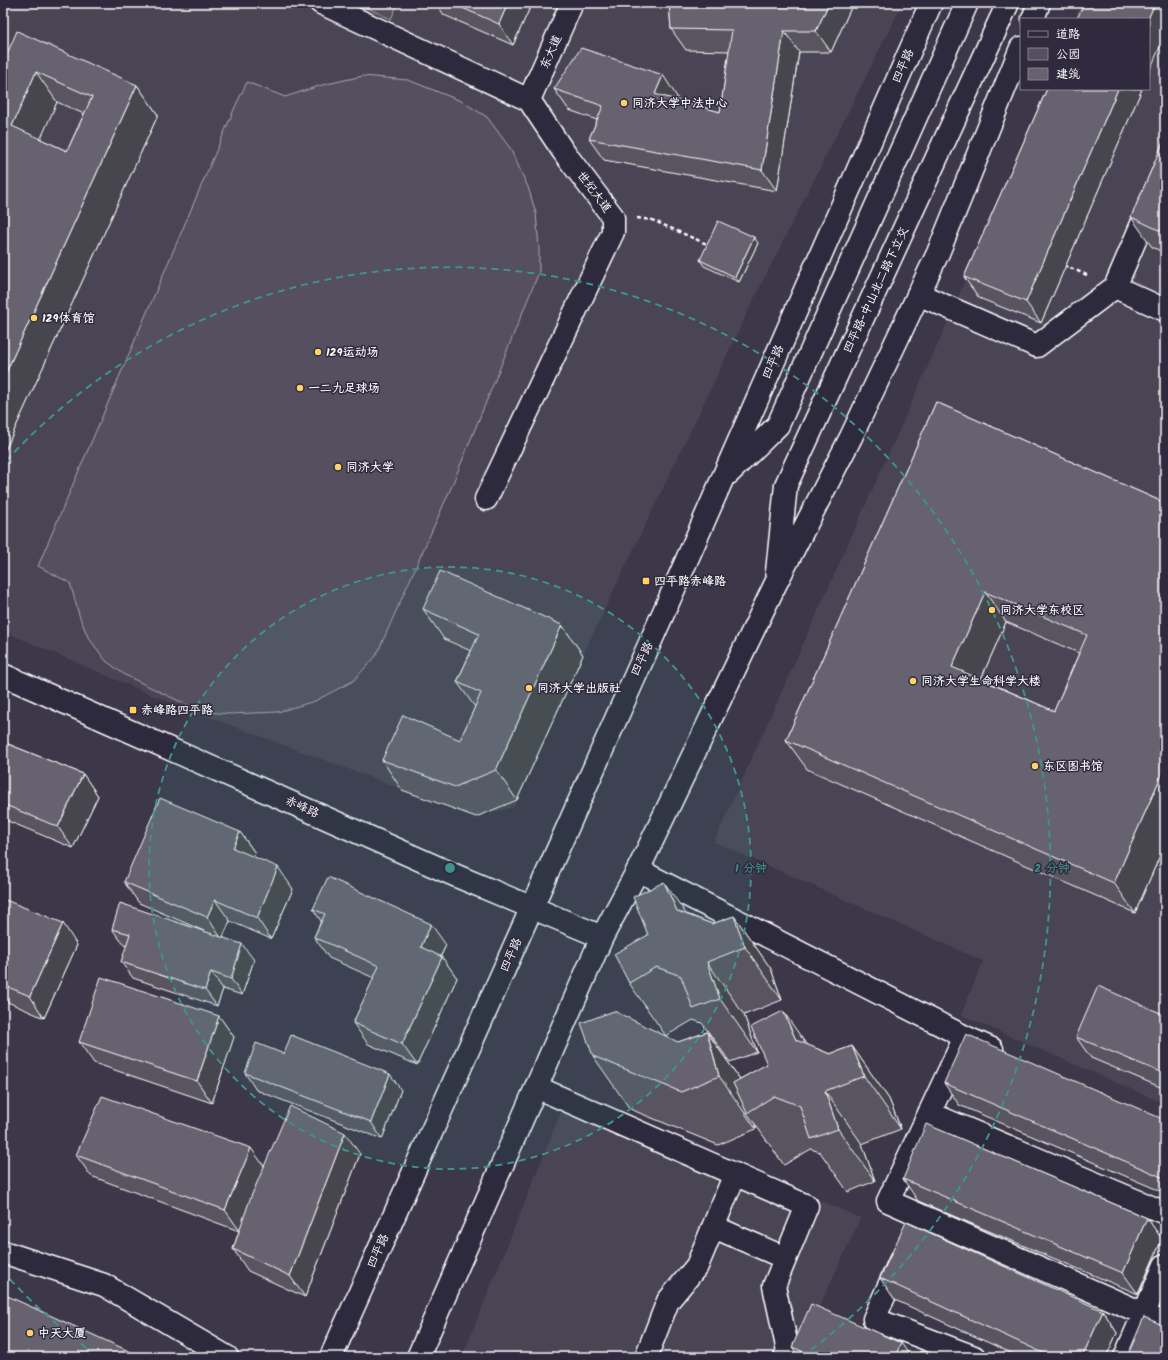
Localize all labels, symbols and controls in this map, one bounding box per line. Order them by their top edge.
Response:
legend [1020,18,1150,90]
text: 道路 [1056,25,1080,44]
street label: 东大道 [535,32,567,72]
text: 公园 [1056,45,1080,64]
street label: 四平路 [887,46,919,86]
text: 建筑 [1056,65,1080,84]
place label: 同济大学中法中心 [632,94,728,113]
marker: 同济大学中法中心 [619,98,629,108]
street label: 世纪大道 [572,167,616,217]
street label: 四平路-中山北二路下立交 [838,224,914,356]
place label: 129体育馆 [42,309,95,328]
marker: 129体育馆 [29,313,39,323]
street label: 四平路 [757,342,789,382]
place label: 129运动场 [326,343,379,362]
marker: 129运动场 [313,347,323,357]
place label: 一二九足球场 [308,379,380,398]
marker: 一二九足球场 [295,383,305,393]
place label: 同济大学 [346,458,394,477]
marker: 同济大学 [333,462,343,472]
place label: 四平路赤峰路 [654,572,726,591]
marker: 四平路赤峰路 [641,576,651,586]
place label: 同济大学东校区 [1000,601,1084,620]
marker: 同济大学东校区 [987,605,997,615]
street label: 四平路 [626,639,658,679]
place label: 同济大学生命科学大楼 [921,672,1041,691]
marker: 同济大学生命科学大楼 [908,676,918,686]
place label: 同济大学出版社 [537,679,621,698]
marker: 同济大学出版社 [524,683,534,693]
place label: 赤峰路四平路 [141,701,213,720]
marker: 赤峰路四平路 [128,705,138,715]
place label: 东区图书馆 [1043,757,1103,776]
marker: 东区图书馆 [1030,761,1040,771]
street label: 赤峰路 [282,791,322,823]
text: 1 分钟 [735,859,767,878]
text: 2 分钟 [1034,859,1070,878]
centre of rings [443,861,457,875]
street label: 四平路 [495,935,527,975]
street label: 四平路 [362,1231,394,1271]
place label: 中天大厦 [38,1324,86,1343]
marker: 中天大厦 [25,1328,35,1338]

